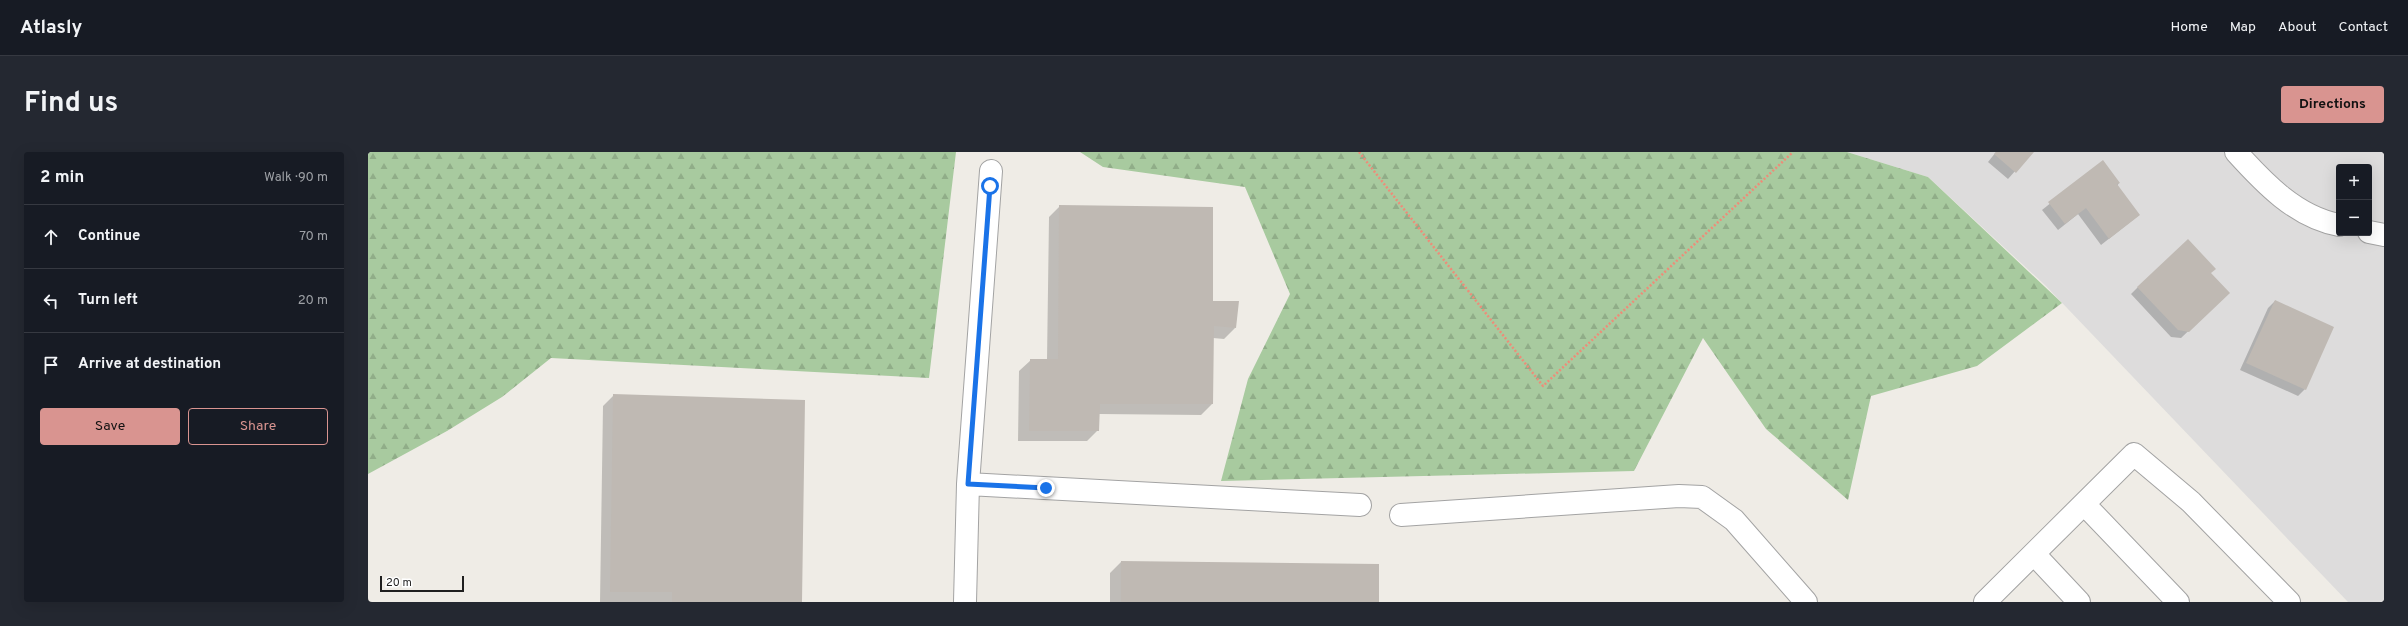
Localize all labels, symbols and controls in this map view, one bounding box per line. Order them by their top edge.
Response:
text: Atlasly [20,16,82,40]
text: Home [2171,19,2208,36]
text: Map [2230,19,2256,36]
text: About [2278,19,2317,36]
text: Contact [2339,19,2388,36]
text: Find us [24,86,118,122]
button: Directions [2281,86,2384,123]
map controls [2336,164,2372,236]
button: + [2336,164,2372,200]
text: 2 min [40,167,84,189]
text: Walk · 90 m [264,170,328,186]
route start [981,177,999,195]
button: − [2336,200,2372,236]
icon: ahead [40,226,62,248]
text: Continue [78,227,140,246]
text: 70 m [299,229,328,245]
icon: left [40,290,62,312]
text: Turn left [78,291,138,310]
text: 20 m [298,293,328,309]
icon: arrive [40,354,62,376]
text: Arrive at destination [78,355,221,374]
button: Save [40,408,180,445]
button: Share [188,408,328,445]
route end [1037,479,1055,497]
scale bar [380,574,464,593]
text: 20 m [386,576,412,590]

